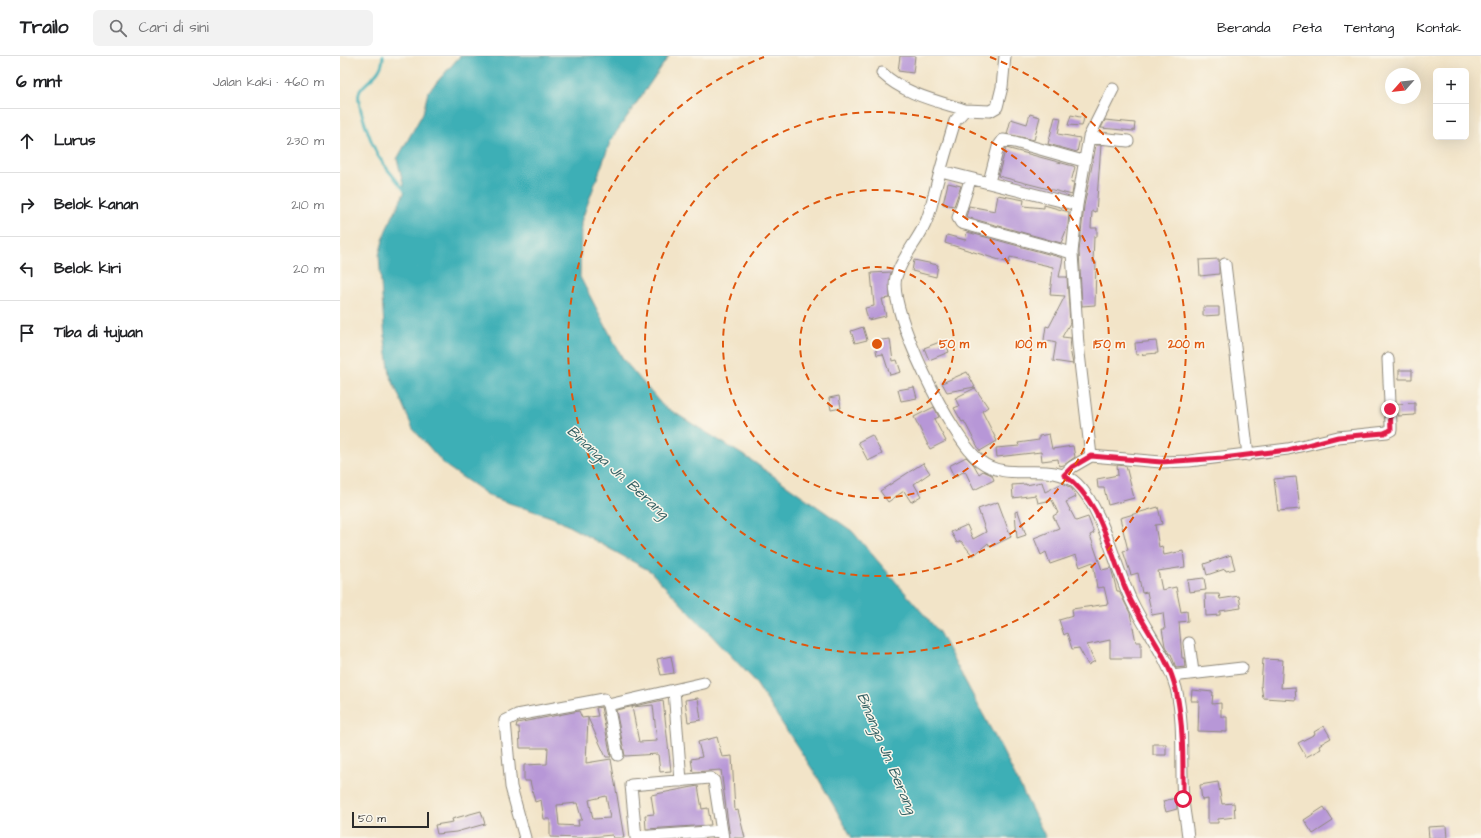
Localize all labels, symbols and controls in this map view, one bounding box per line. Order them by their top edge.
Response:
search box [93,10,373,46]
text: Trailo [20,14,69,41]
icon: search [107,17,129,39]
text: Cari di sini [139,17,209,38]
text: Beranda [1217,18,1271,38]
text: Peta [1293,18,1322,38]
text: Tentang [1344,18,1394,38]
text: Kontak [1416,18,1461,38]
north arrow [1385,68,1421,104]
map controls [1433,68,1469,140]
button: + [1433,68,1469,104]
text: 6 mnt [16,70,62,94]
text: Jalan kaki · 460 m [213,73,324,91]
button: − [1433,104,1469,140]
icon: ahead [16,130,38,152]
text: Lurus [54,130,95,151]
text: 230 m [286,132,324,150]
icon: right [16,194,38,216]
text: Belok kanan [54,194,138,215]
text: 210 m [291,196,324,214]
icon: left [16,258,38,280]
text: Belok kiri [54,258,121,279]
text: 20 m [293,260,324,278]
icon: arrive [16,322,38,344]
text: Tiba di tujuan [54,322,143,343]
text: 50 m [939,336,970,353]
text: 100 m [1016,336,1047,353]
text: 150 m [1093,336,1126,353]
text: 200 m [1167,336,1205,353]
centre of rings [870,337,884,351]
route end [1381,400,1399,418]
water label: Binanga Jn. Berang [562,421,674,525]
water label: Binanga Jn. Berang [850,689,922,819]
route start [1174,790,1192,808]
scale bar [352,810,429,829]
text: 50 m [358,811,386,826]

